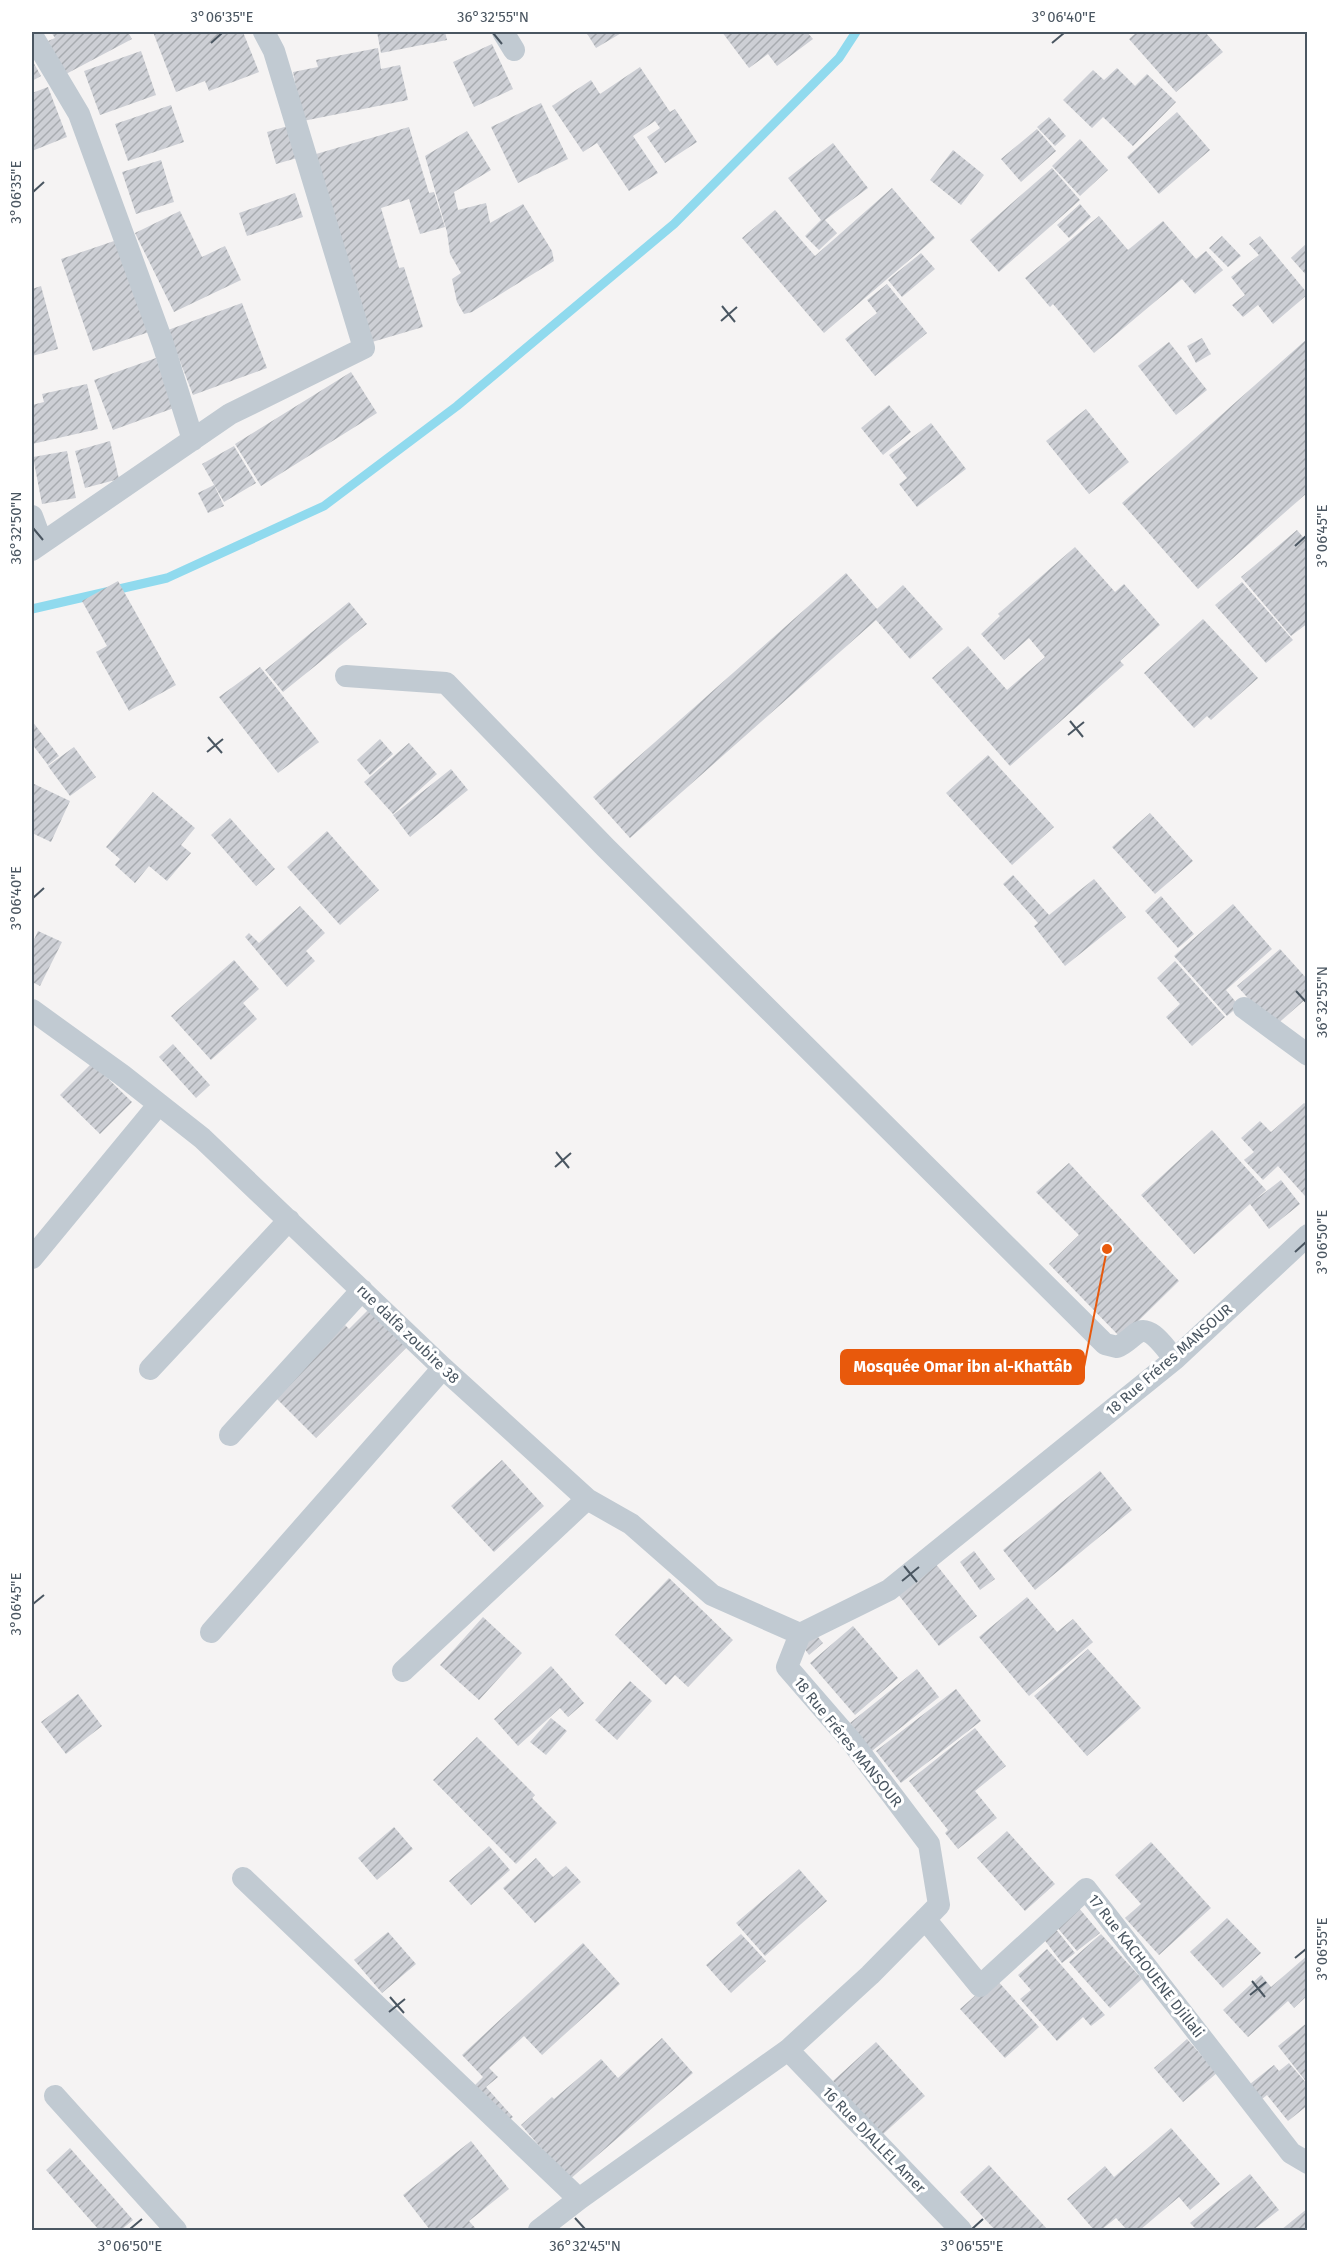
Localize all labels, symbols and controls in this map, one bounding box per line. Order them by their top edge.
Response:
text: 3°06'35"E [190,8,254,26]
text: 36°32'55"N [457,8,529,26]
text: 3°06'40"E [1032,8,1096,26]
text: 3°06'35"E [7,160,25,224]
text: 36°32'50"N [7,491,25,565]
text: 3°06'45"E [1313,505,1331,568]
text: 3°06'40"E [7,866,25,930]
text: 36°32'55"N [1313,966,1331,1038]
text: 3°06'50"E [1313,1210,1331,1274]
street label: rue dalfa zoubire 38 [353,1281,463,1387]
street label: 18 Rue Fréres MANSOUR [1102,1300,1236,1420]
callout: Mosquée Omar ibn al-Khattâb [841,1350,1084,1384]
text: Mosquée Omar ibn al-Khattâb [854,1357,1072,1376]
text: 3°06'45"E [7,1573,25,1636]
street label: 18 Rue Fréres MANSOUR [790,1674,906,1810]
street label: 17 Rue KACHOUENE DJillali [1084,1891,1208,2041]
text: 3°06'55"E [1313,1917,1331,1981]
street label: 16 Rue DJALLEL Amer [819,2083,930,2197]
text: 3°06'50"E [98,2237,162,2255]
text: 36°32'45"N [549,2237,621,2255]
text: 3°06'55"E [940,2237,1004,2255]

